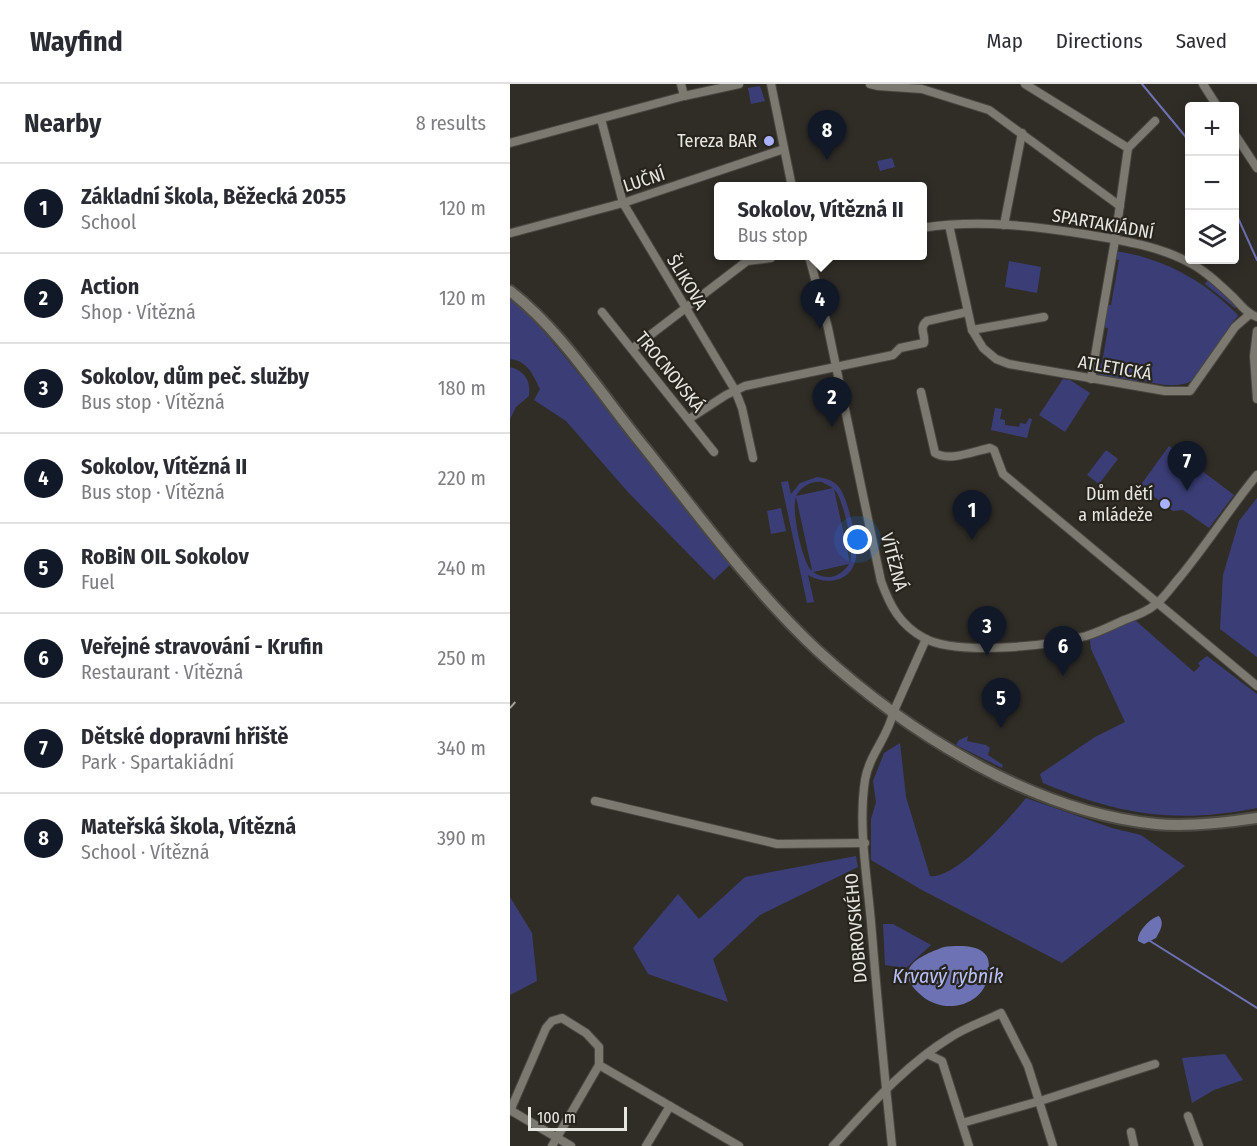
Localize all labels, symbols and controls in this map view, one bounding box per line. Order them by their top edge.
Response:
text: Wayfind [30,25,123,58]
text: Map [986,28,1023,54]
text: Directions [1056,28,1143,54]
text: Saved [1176,28,1227,54]
map controls [1185,102,1239,264]
button: + [1185,102,1239,156]
text: Nearby [24,108,101,139]
pin: 8 [808,110,846,160]
text: 8 results [416,111,486,135]
place label: Tereza BAR [677,130,757,152]
marker: Tereza BAR [762,134,776,148]
button: − [1185,156,1239,210]
street label: LUČNÍ [620,162,668,197]
popup [714,182,927,260]
text: Základní škola, Běžecká 2055 [81,183,346,210]
text: 1 [39,196,48,220]
text: 120 m [439,196,486,220]
text: Sokolov, Vítězná II [737,196,904,223]
street label: SPARTAKIÁDNÍ [1050,203,1156,244]
text: School [81,210,136,234]
button: layers [1185,210,1239,264]
text: Bus stop [737,223,808,247]
street label: ŠLIKOVA [662,250,712,314]
text: Action [81,273,139,300]
pin: 4 [800,280,840,329]
text: 2 [39,286,48,310]
text: 120 m [439,286,486,310]
text: Shop · Vítězná [81,300,196,324]
street label: TROCNOVSKÁ [631,327,710,417]
street label: ATLETICKÁ [1076,350,1154,385]
text: Sokolov, dům peč. služby [81,363,309,390]
text: 3 [39,376,48,400]
text: 180 m [438,376,486,400]
pin: 2 [812,378,852,427]
text: Bus stop · Vítězná [81,390,225,414]
pin: 7 [1168,442,1206,491]
text: Sokolov, Vítězná II [81,453,247,480]
text: 4 [38,466,49,490]
text: 220 m [438,466,486,490]
text: Bus stop · Vítězná [81,480,225,504]
place label: Dům dětí a mládeže [1078,483,1153,526]
pin: 1 [952,490,992,540]
marker: Dům dětí a mládeže [1158,497,1172,511]
your location [843,525,872,554]
street label: VÍTĚZNÁ [876,530,913,594]
text: RoBiN OIL Sokolov [81,543,249,570]
text: 5 [39,556,48,580]
text: 240 m [437,556,486,580]
text: Fuel [81,570,115,594]
pin: 3 [968,606,1006,656]
pin: 6 [1044,626,1082,676]
text: Veřejné stravování - Krufin [81,633,323,660]
text: 6 [38,646,49,670]
text: 250 m [438,646,486,670]
text: Restaurant · Vítězná [81,660,243,684]
pin: 5 [982,678,1020,728]
text: Dětské dopravní hřiště [81,723,289,750]
text: 7 [39,736,48,760]
text: 340 m [437,736,486,760]
text: Park · Spartakiádní [81,750,234,774]
text: Mateřská škola, Vítězná [81,813,296,840]
text: 8 [38,826,49,850]
text: 390 m [437,826,486,850]
text: School · Vítězná [81,840,210,864]
street label: DOBROVSKÉHO [839,872,872,984]
water label: Krvavý rybník [893,964,1004,988]
scale bar [528,1104,627,1132]
text: 100 m [537,1108,576,1127]

